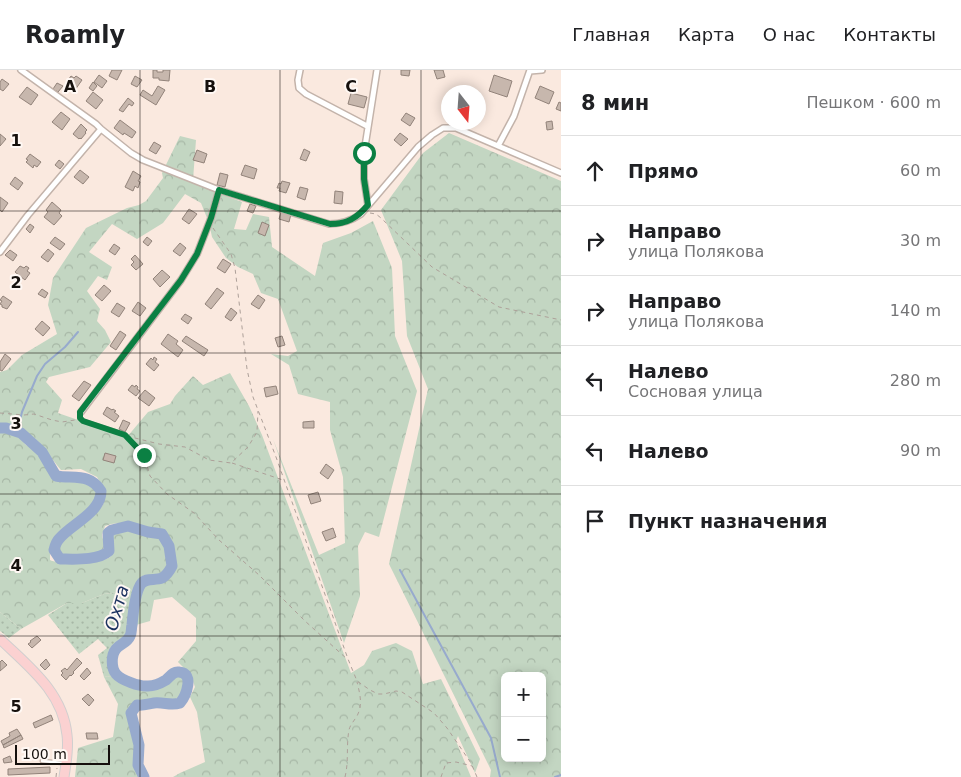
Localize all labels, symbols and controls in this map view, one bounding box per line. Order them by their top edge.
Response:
text: Roamly [25,21,125,49]
text: Главная [572,24,650,45]
text: Карта [678,24,735,45]
text: О нас [763,24,815,45]
text: Контакты [843,24,936,45]
text: A [64,77,77,96]
text: B [204,77,216,96]
text: C [345,77,357,96]
north arrow [441,85,486,130]
text: 8 мин [581,91,649,115]
text: Пешком · 600 m [806,93,941,112]
text: 1 [10,131,22,150]
route start [353,142,376,165]
icon: ahead [581,157,609,185]
text: Прямо [628,160,698,182]
text: 60 m [900,161,941,180]
text: Направо [628,220,721,242]
icon: right [581,227,609,255]
text: 30 m [900,231,941,250]
text: улица Полякова [628,242,764,261]
text: 2 [10,273,22,292]
text: Направо [628,290,721,312]
icon: right [581,297,609,325]
text: 140 m [890,301,941,320]
text: улица Полякова [628,312,764,331]
text: Налево [628,360,709,382]
icon: left [581,367,609,395]
text: 280 m [890,371,941,390]
text: Сосновая улица [628,382,763,401]
text: 3 [10,414,22,433]
icon: left [581,437,609,465]
text: Налево [628,440,709,462]
text: 90 m [900,441,941,460]
route end [133,444,156,467]
icon: arrive [581,507,609,535]
text: Пункт назначения [628,510,827,532]
text: 4 [10,556,22,575]
water label: Охта [100,583,133,633]
map controls [501,672,546,762]
button: + [501,672,546,717]
text: 5 [10,697,22,716]
button: − [501,717,546,762]
scale bar [15,742,110,765]
text: 100 m [22,746,67,762]

